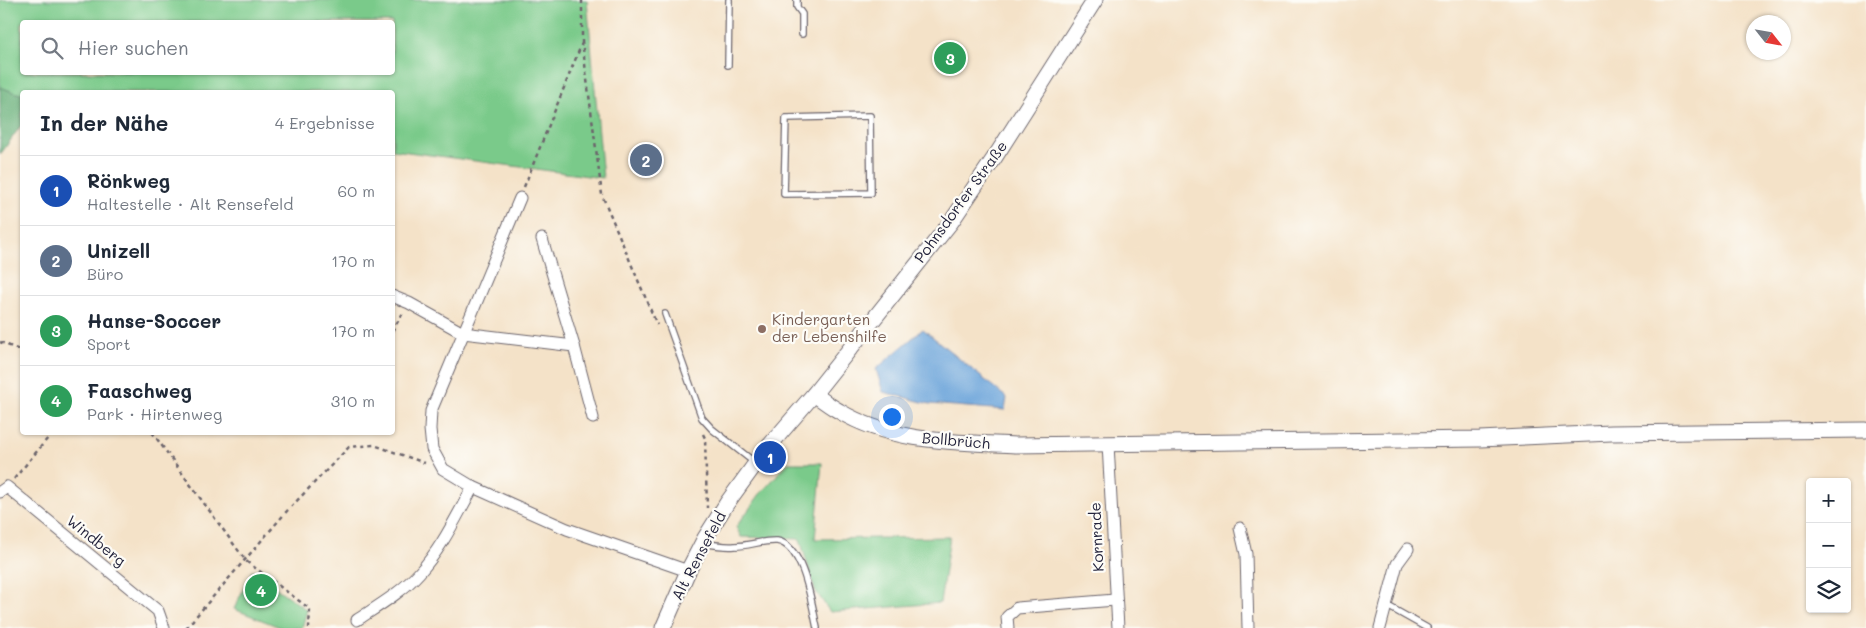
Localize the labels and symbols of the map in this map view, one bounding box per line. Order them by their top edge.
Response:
north arrow [1746,15,1791,60]
pin: 3 [934,39,966,77]
street label: Pohnsdorfer Straße [909,136,1011,266]
pin: 2 [630,141,662,179]
place label: Kindergarten der Lebenshilfe [772,309,887,346]
marker: Kindergarten der Lebenshilfe [756,323,768,335]
your location [879,404,905,430]
street label: Bollbrüch [921,427,991,453]
pin: 1 [754,438,786,476]
street label: Kornrade [1084,502,1108,572]
street label: Alt Rensefeld [666,508,730,603]
street label: Windberg [63,510,131,570]
pin: 4 [245,571,277,609]

